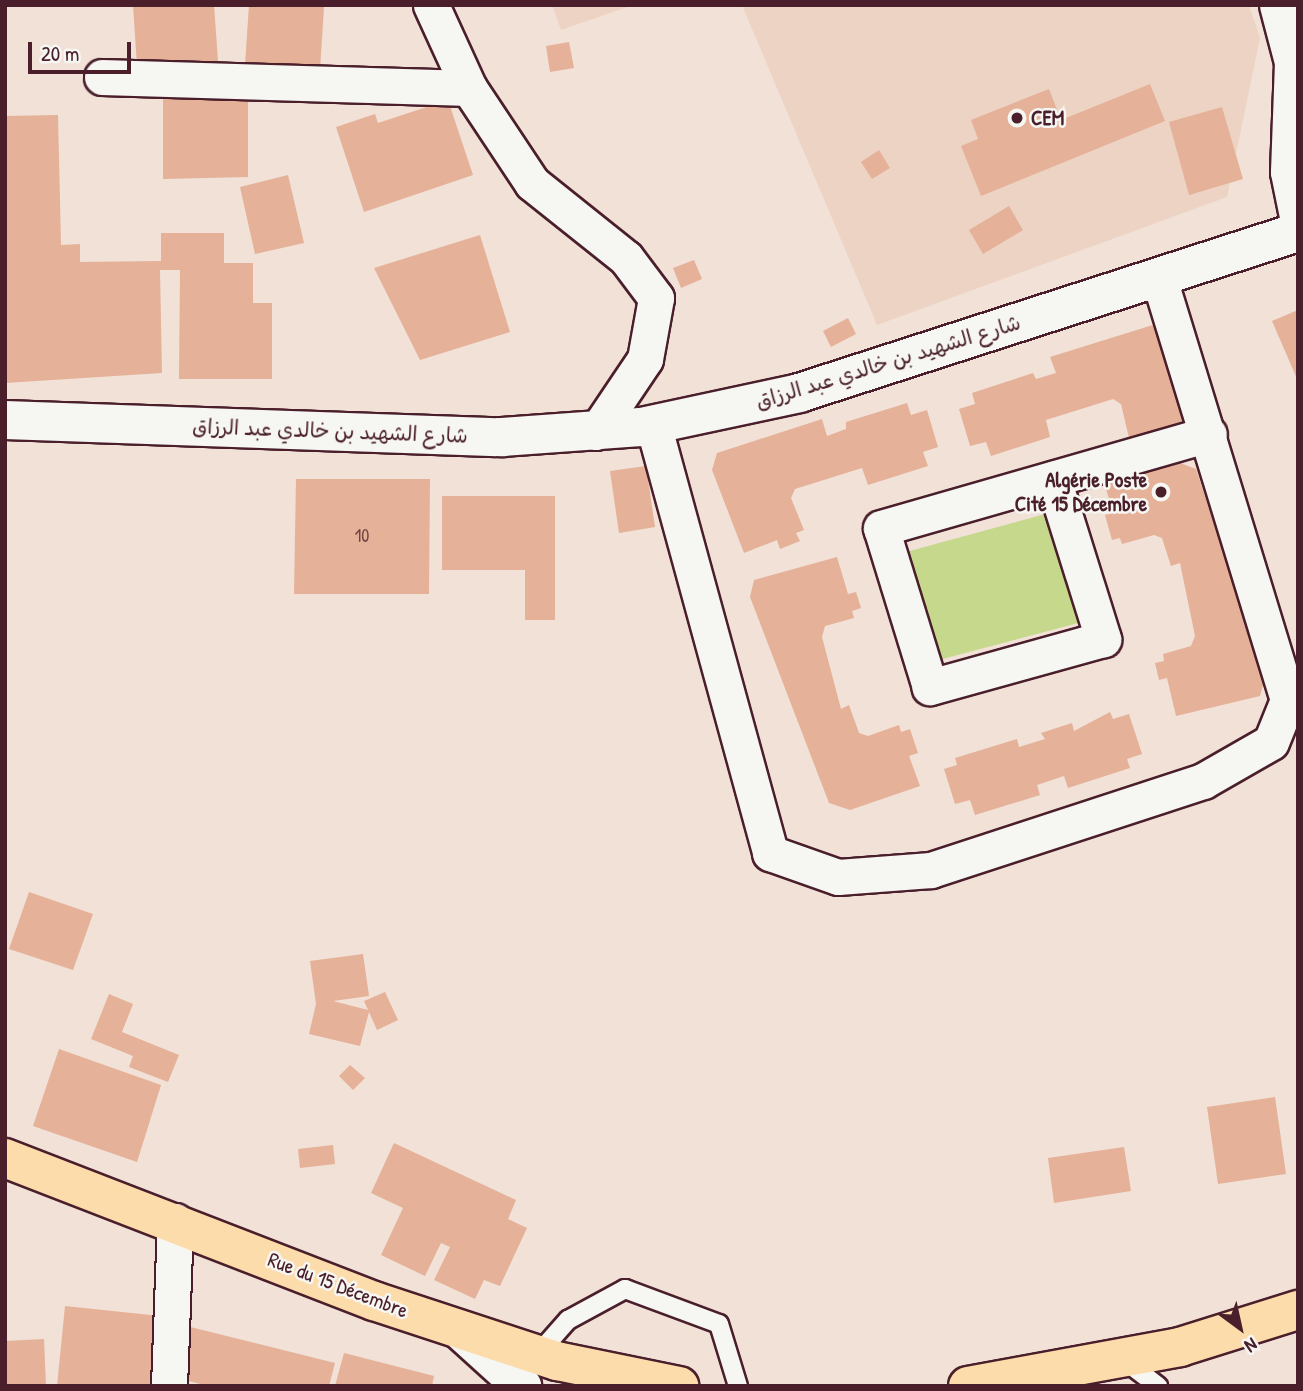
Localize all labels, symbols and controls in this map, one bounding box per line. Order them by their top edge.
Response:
scale bar [32,28,135,72]
text: 20 m [41,39,79,68]
place label: CEM [1031,105,1064,131]
marker: CEM [1009,110,1025,126]
street label: شارع الشهيد بن خالدي عبد الرزاق [753,310,1023,414]
street label: شارع الشهيد بن خالدي عبد الرزاق [192,414,468,448]
place label: Algérie Poste Cité 15 Décembre [1015,467,1147,517]
marker: Algérie Poste Cité 15 Décembre [1153,484,1169,500]
house number: 10 [355,525,369,547]
street label: Rue du 15 Décembre [264,1247,412,1323]
north arrow [1205,1293,1275,1363]
text: N [1240,1332,1263,1359]

